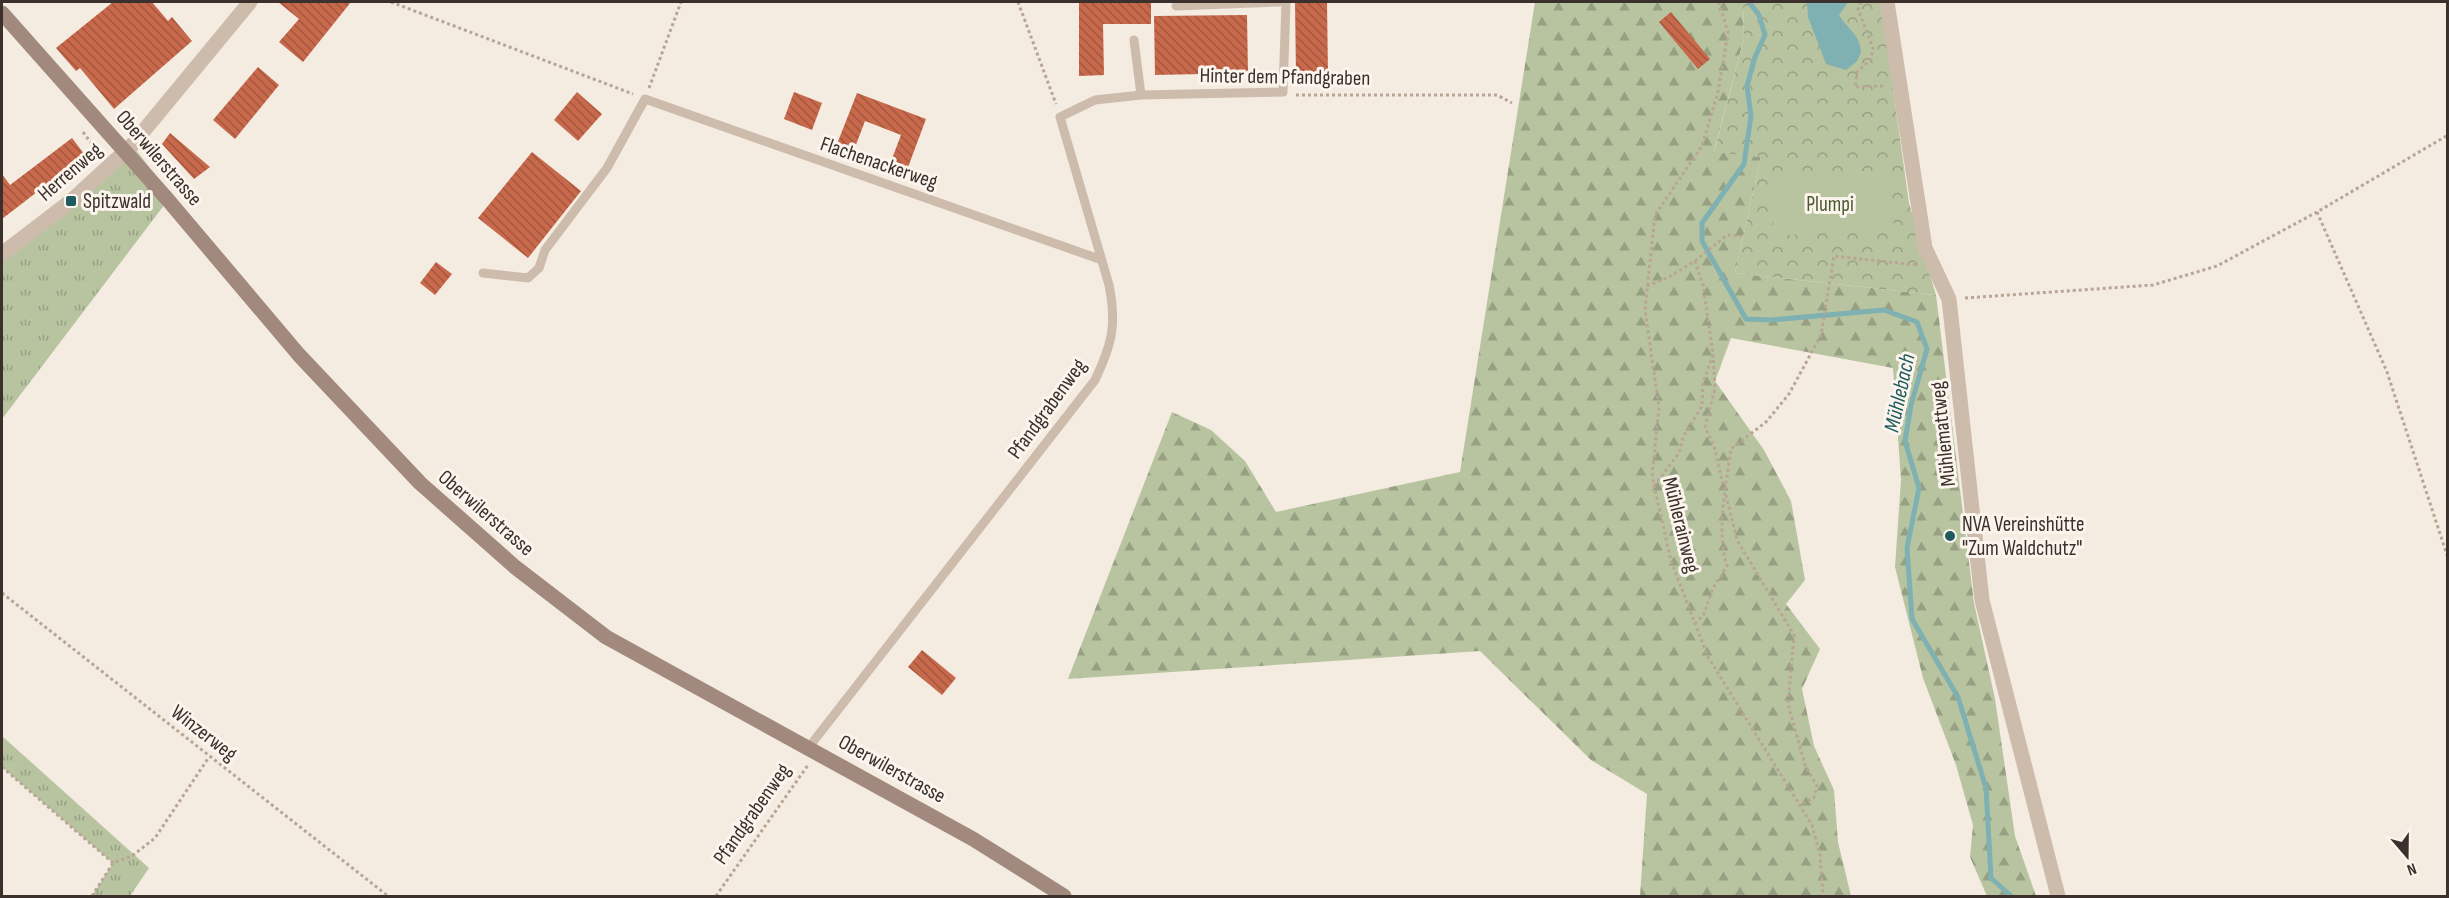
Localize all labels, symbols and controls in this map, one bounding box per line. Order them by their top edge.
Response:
street label: Hinter dem Pfandgraben [1199,63,1371,91]
street label: Oberwilerstrasse [111,105,207,211]
street label: Flachenackerweg [817,131,941,195]
street label: Herrenweg [33,137,107,207]
place label: Spitzwald [83,189,151,214]
park label: Plumpi [1806,192,1854,217]
marker: Spitzwald [64,194,78,208]
water label: Mühlebach [1879,351,1921,435]
street label: Pfandgrabenweg [1002,354,1092,464]
street label: Mühlemattweg [1925,380,1961,488]
street label: Oberwilerstrasse [433,465,539,561]
street label: Mühlerainweg [1657,475,1705,575]
place label: NVA Vereinshütte "Zum Waldchutz" [1962,512,2085,561]
marker: NVA Vereinshütte "Zum Waldchutz" [1943,529,1957,543]
street label: Winzerweg [166,699,242,767]
street label: Oberwilerstrasse [834,729,950,809]
street label: Pfandgrabenweg [708,759,796,869]
north arrow [2377,826,2437,886]
text: N [2404,858,2419,879]

